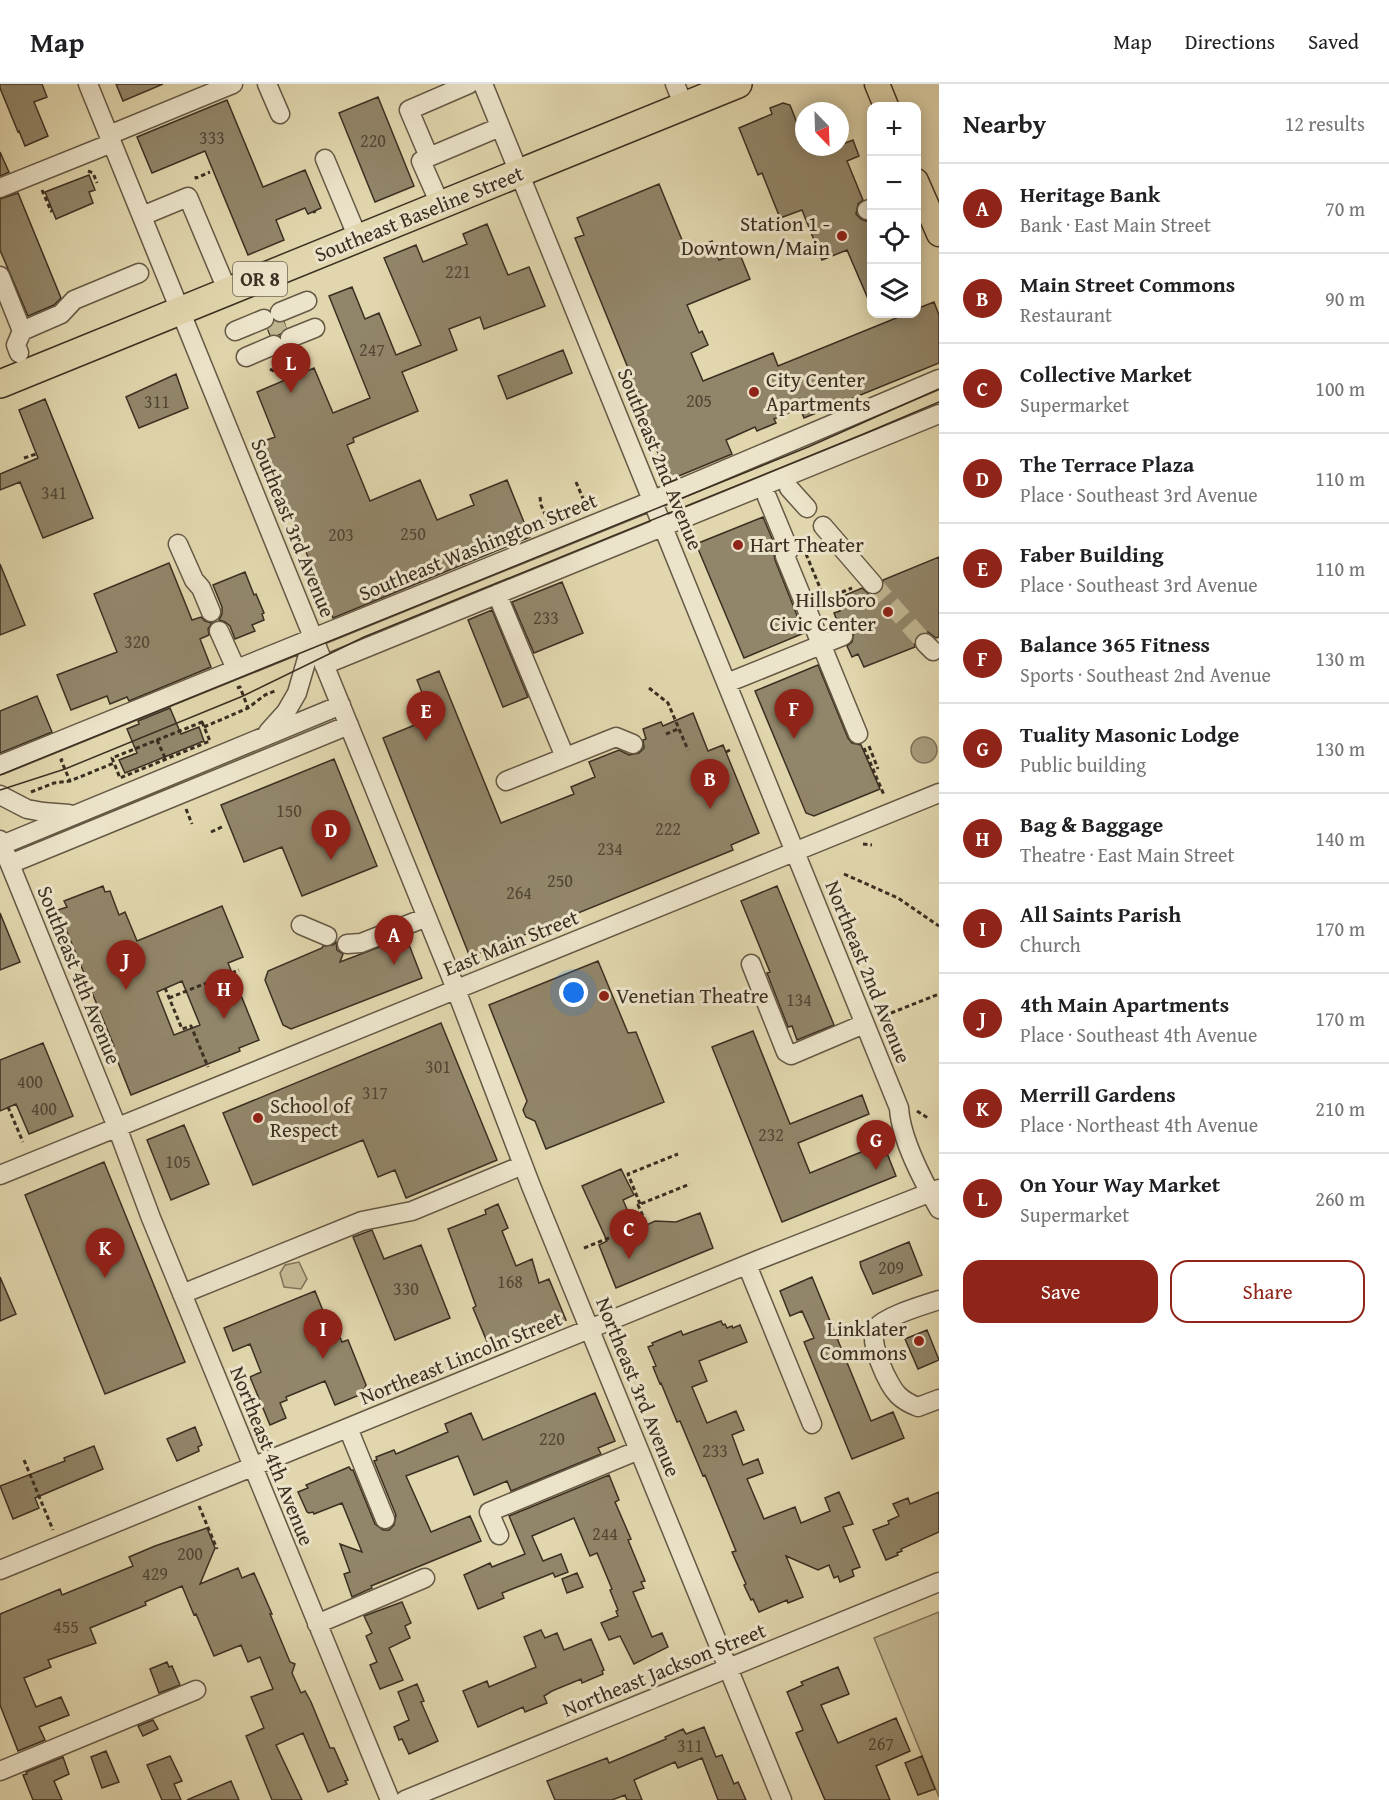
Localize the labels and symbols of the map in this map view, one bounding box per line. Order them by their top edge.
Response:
north arrow [795,102,849,156]
house number: 333 [199,124,225,151]
house number: 220 [360,127,386,154]
street label: Southeast Baseline Street [310,157,528,270]
place label: Station 1 - Downtown/Main [681,208,830,263]
marker: Station 1 - Downtown/Main [835,229,849,243]
house number: 221 [445,258,471,285]
road number: OR 8 [233,262,287,296]
house number: 247 [359,336,385,363]
pin: L [272,344,310,393]
street label: Southeast 2nd Avenue [610,363,711,555]
place label: City Center Apartments [766,364,871,419]
marker: City Center Apartments [747,385,761,399]
house number: 205 [686,387,712,414]
house number: 311 [144,388,170,415]
street label: Southeast 3rd Avenue [243,434,344,622]
house number: 341 [41,479,67,506]
street label: Southeast Washington Street [354,484,602,609]
house number: 250 [400,520,426,547]
house number: 203 [328,521,354,548]
place label: Hart Theater [750,529,864,560]
marker: Hart Theater [731,538,745,552]
place label: Hillsboro Civic Center [769,584,876,639]
house number: 233 [533,604,559,631]
marker: Hillsboro Civic Center [881,605,895,619]
house number: 320 [124,628,150,655]
pin: F [774,690,814,739]
pin: E [406,692,446,741]
pin: B [690,760,730,809]
house number: 150 [276,797,302,824]
pin: D [312,810,350,860]
house number: 222 [655,815,681,842]
house number: 234 [597,835,623,862]
house number: 250 [547,867,573,894]
street label: Northeast 2nd Avenue [818,876,919,1068]
house number: 264 [506,879,532,906]
street label: Southeast 4th Avenue [29,881,130,1069]
street label: East Main Street [438,901,584,984]
pin: A [374,916,414,965]
pin: J [106,940,146,990]
pin: H [204,970,244,1019]
your location [559,978,588,1007]
place label: Venetian Theatre [616,980,769,1011]
house number: 134 [786,986,812,1013]
marker: Venetian Theatre [597,989,611,1003]
house number: 301 [425,1053,451,1080]
house number: 400 [17,1068,43,1095]
house number: 317 [362,1079,388,1106]
place label: School of Respect [270,1090,353,1145]
house number: 400 [31,1095,57,1122]
marker: School of Respect [251,1111,265,1125]
pin: G [856,1120,896,1170]
house number: 232 [758,1121,784,1148]
house number: 105 [165,1148,191,1175]
pin: C [610,1210,648,1259]
pin: K [86,1228,124,1278]
house number: 209 [878,1254,904,1281]
house number: 168 [497,1268,523,1295]
house number: 330 [393,1275,419,1302]
street label: Northeast 3rd Avenue [588,1292,689,1481]
street label: Northeast Lincoln Street [355,1303,567,1412]
pin: I [304,1310,342,1359]
place label: Linklater Commons [820,1313,907,1368]
marker: Linklater Commons [912,1334,926,1348]
street label: Northeast 4th Avenue [222,1361,323,1550]
house number: 220 [539,1425,565,1452]
house number: 233 [702,1437,728,1464]
house number: 244 [592,1520,618,1547]
house number: 200 [177,1540,203,1567]
house number: 429 [142,1560,168,1587]
house number: 455 [53,1613,79,1640]
street label: Northeast Jackson Street [557,1614,771,1725]
house number: 267 [868,1730,894,1757]
house number: 311 [677,1732,703,1759]

